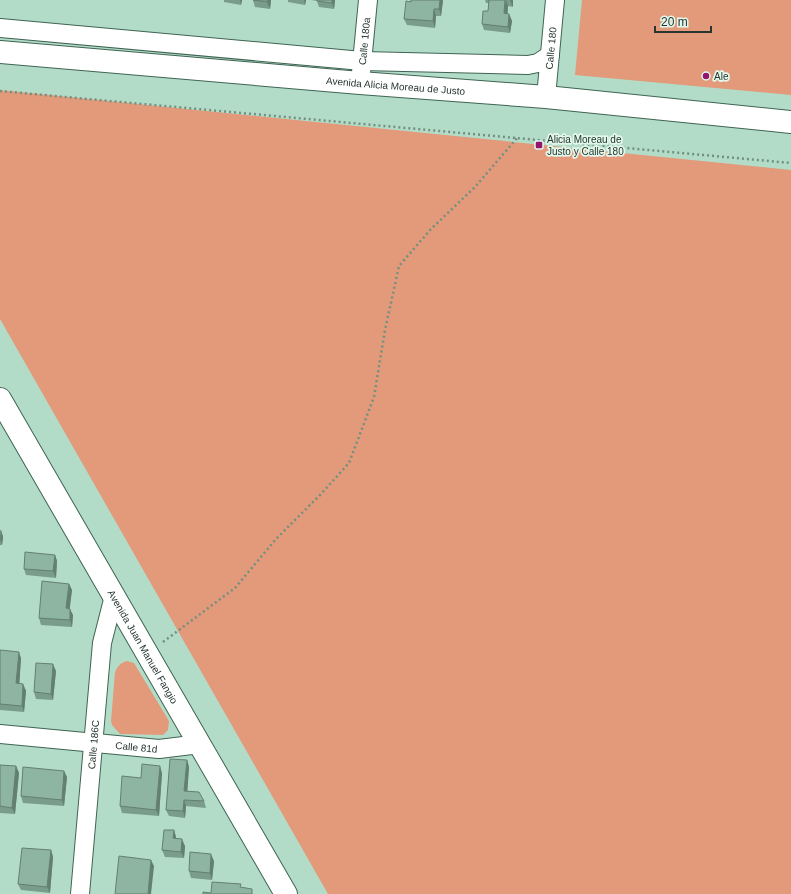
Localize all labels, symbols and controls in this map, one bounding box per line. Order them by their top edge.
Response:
scale bar [655,8,711,34]
text: 20 m [661,15,688,29]
street label: Calle 180a [357,16,372,66]
street label: Calle 180 [544,26,558,70]
marker: Ale [701,71,711,81]
place label: Ale [714,71,729,82]
street label: Avenida Alicia Moreau de Justo [326,75,466,97]
place label: Alicia Moreau de Justo y Calle 180 [547,134,624,157]
marker: Alicia Moreau de Justo y Calle 180 [534,140,544,150]
street label: Avenida Juan Manuel Fangio [106,588,180,706]
street label: Calle 186C [86,719,101,770]
street label: Calle 81d [115,740,158,755]

